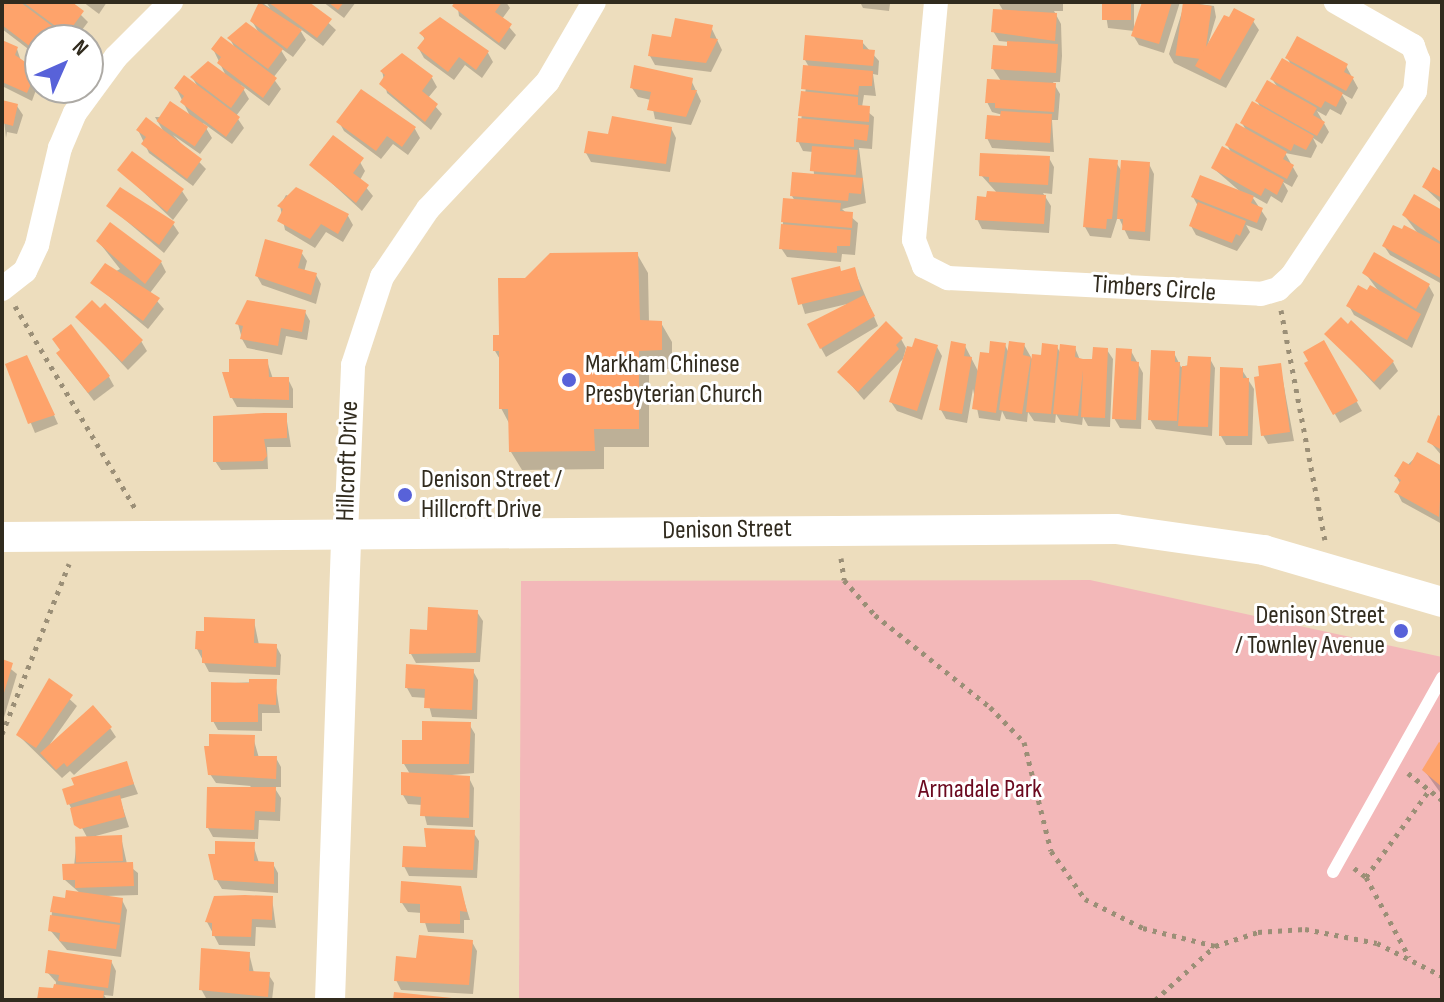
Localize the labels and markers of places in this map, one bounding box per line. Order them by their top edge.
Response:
place label: Markham Chinese Presbyterian Church [585,349,763,410]
marker: Markham Chinese Presbyterian Church [560,371,578,389]
place label: Denison Street / Hillcroft Drive [421,464,562,526]
marker: Denison Street / Hillcroft Drive [396,486,414,504]
place label: Denison Street / Townley Avenue [1235,600,1385,662]
marker: Denison Street / Townley Avenue [1392,622,1410,640]

